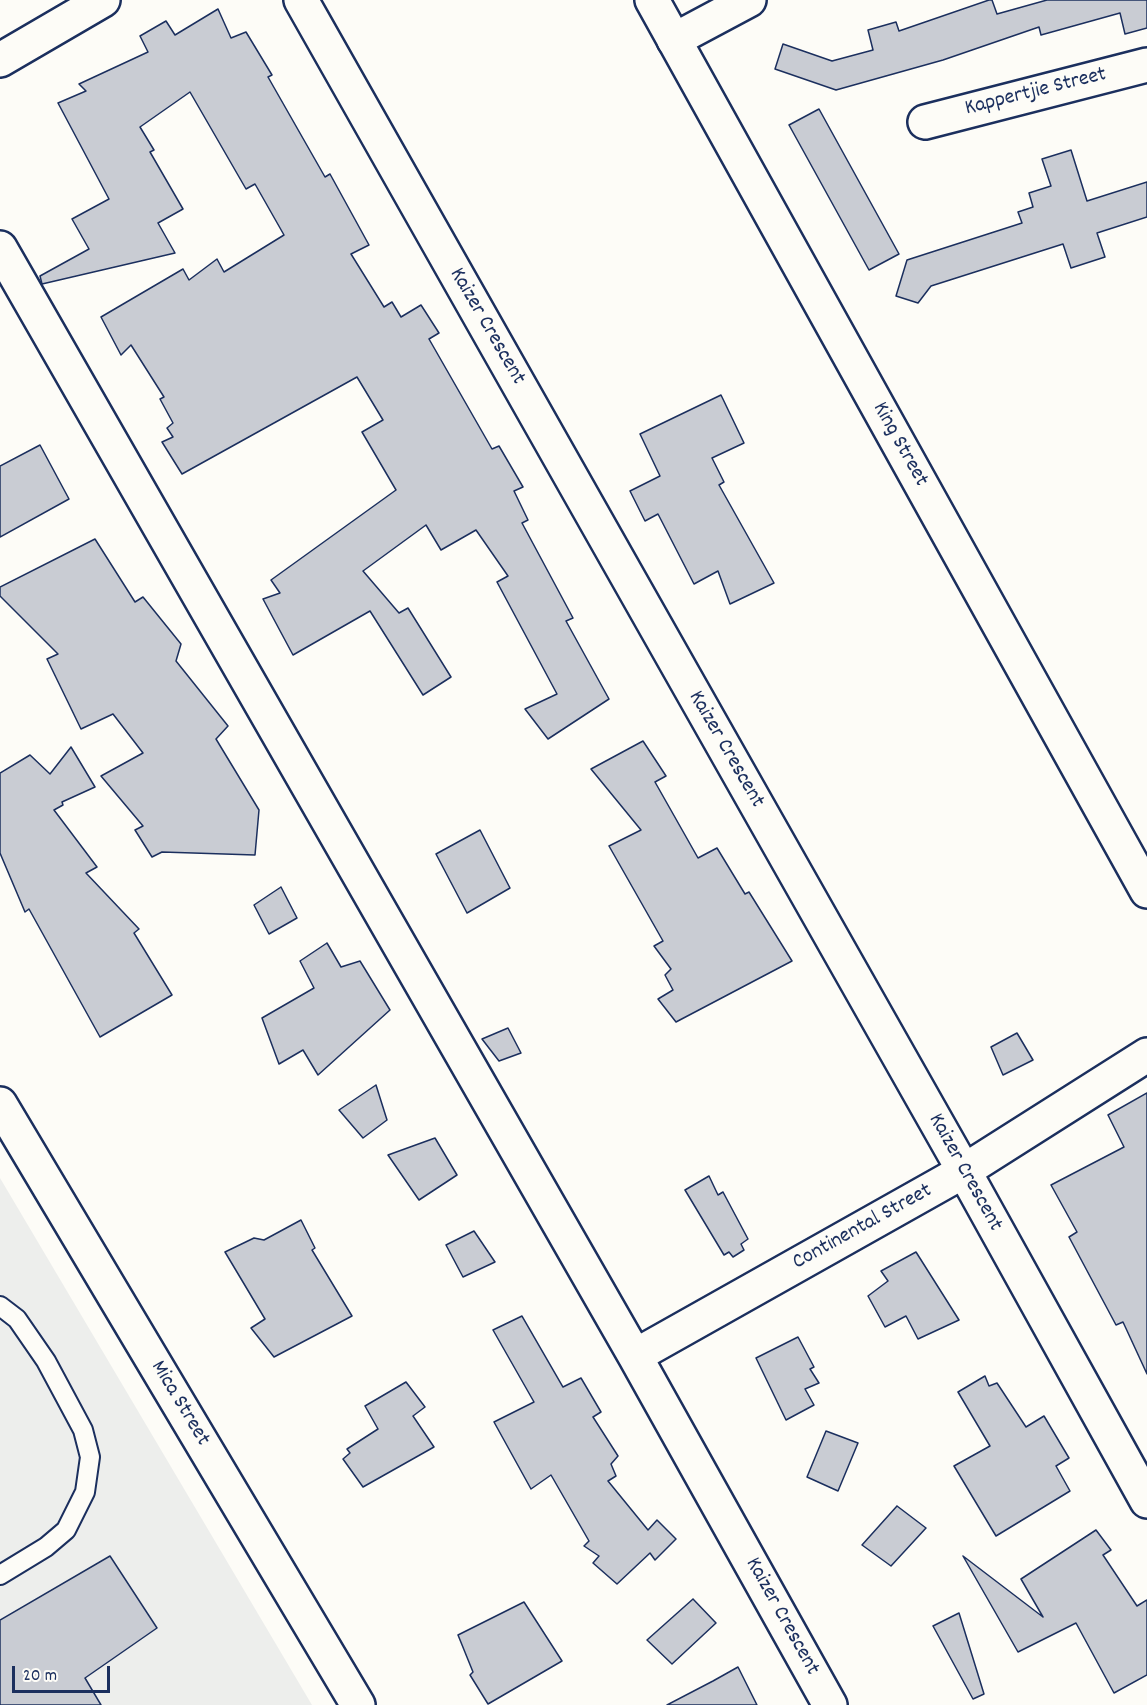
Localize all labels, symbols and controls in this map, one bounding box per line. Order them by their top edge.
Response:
street label: Kappertjie Street [963,63,1109,123]
street label: Kaizer Crescent [442,264,530,390]
street label: King Street [865,398,933,492]
street label: Kaizer Crescent [681,687,769,813]
street label: Kaizer Crescent [921,1110,1007,1236]
street label: Continental Street [789,1179,937,1277]
street label: Mica Street [143,1357,215,1451]
street label: Kaizer Crescent [738,1554,824,1680]
scale bar [15,1654,112,1692]
text: 20 m [23,1664,57,1689]

